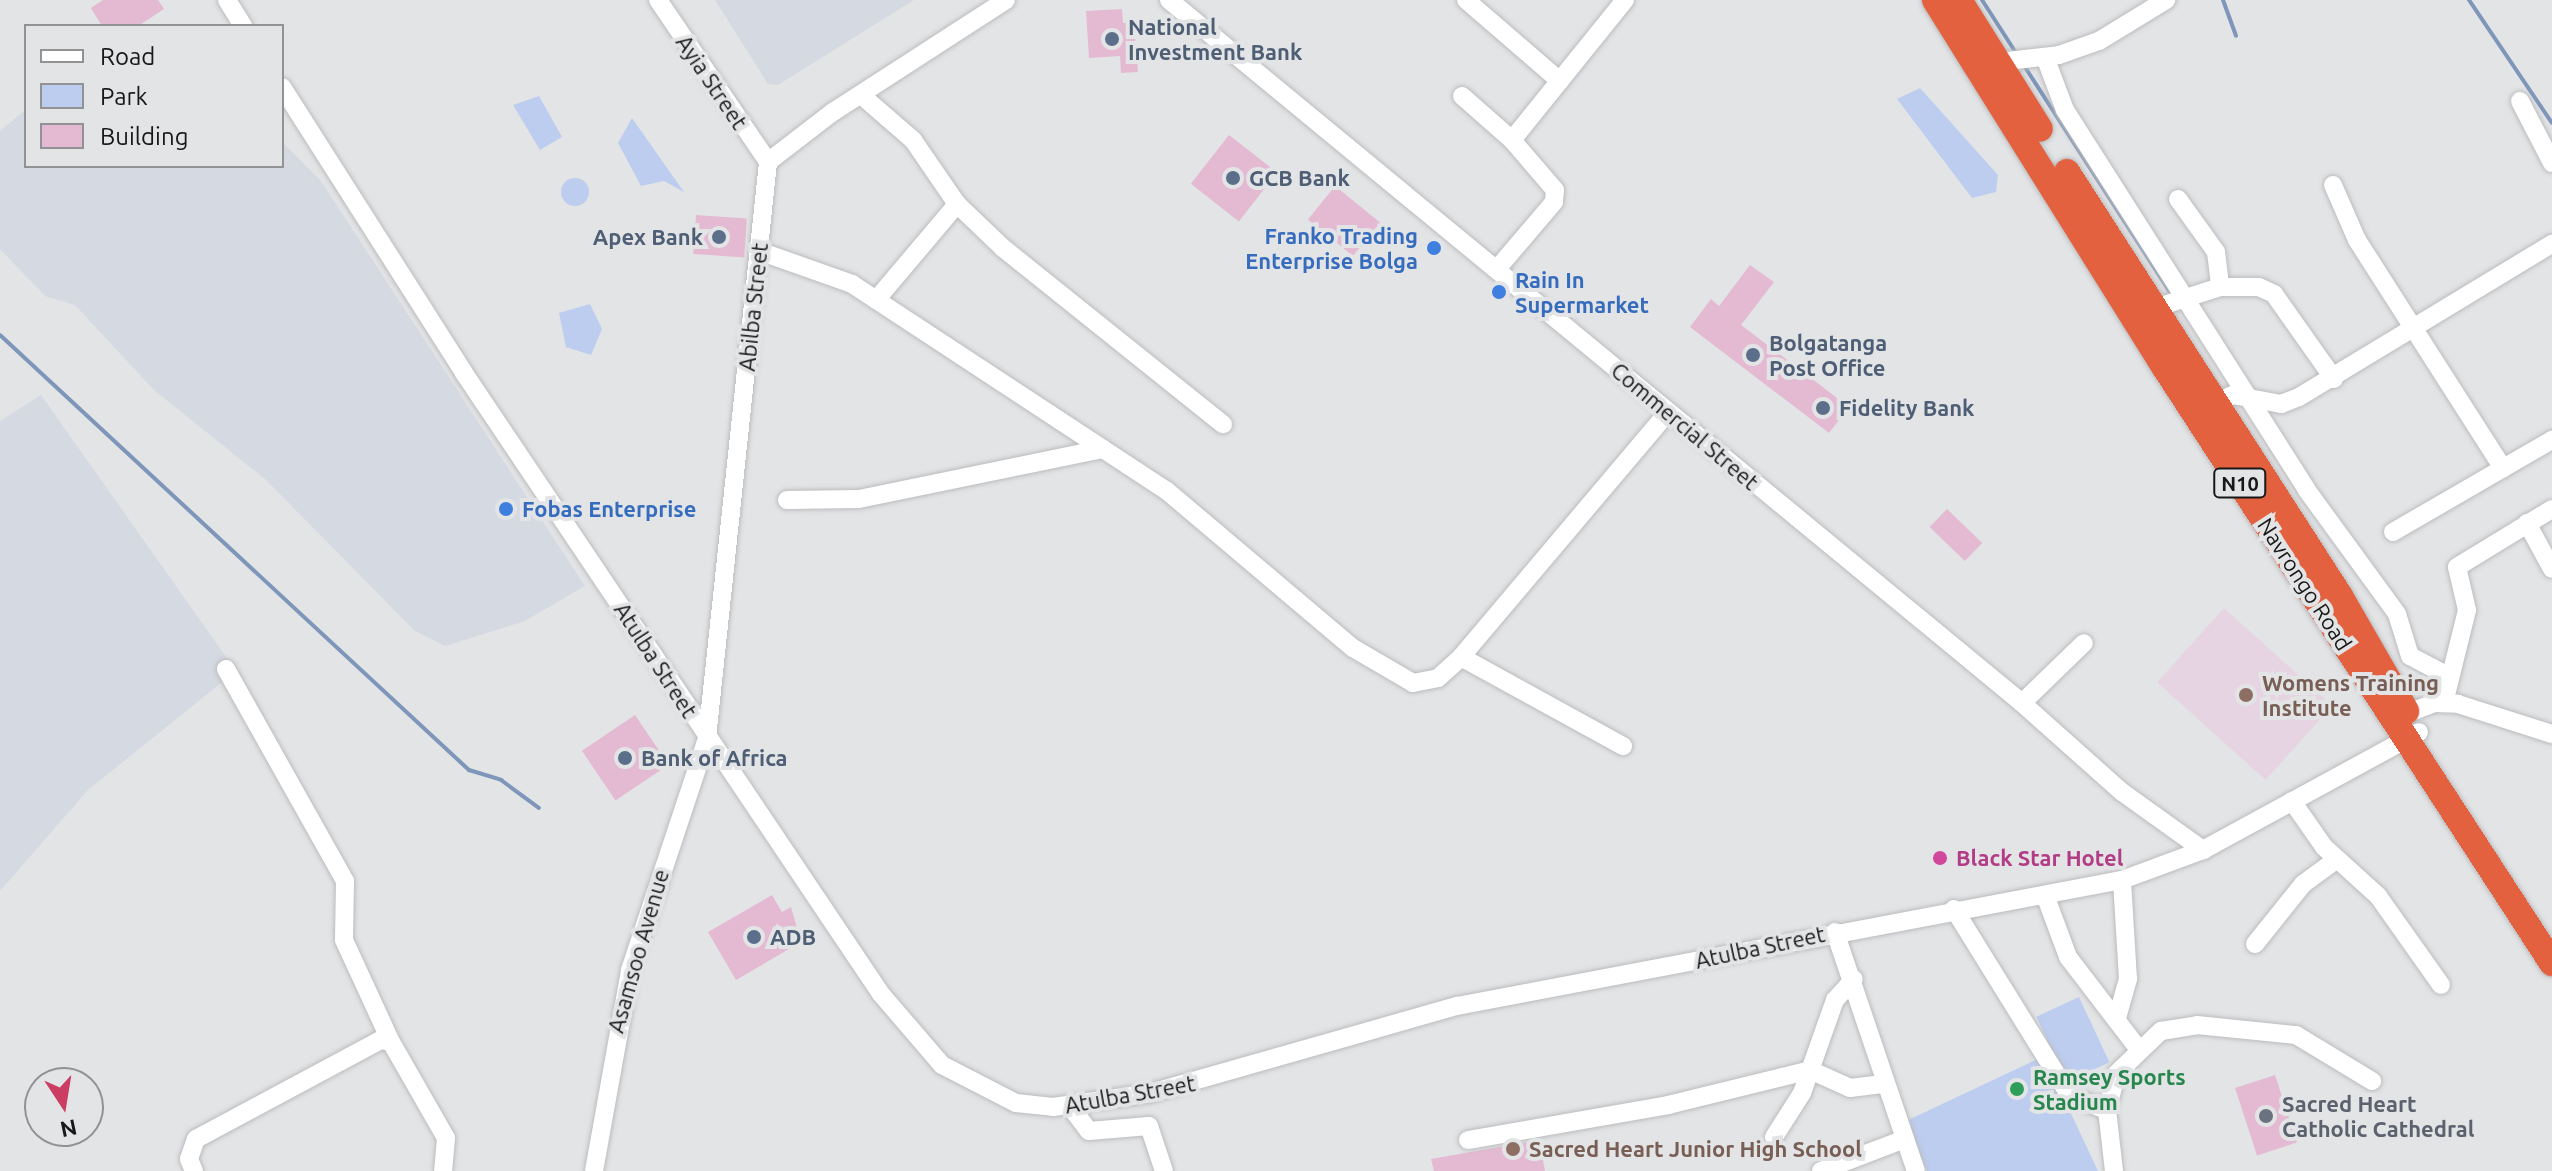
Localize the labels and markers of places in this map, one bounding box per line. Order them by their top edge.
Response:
place label: National Investment Bank [1128,13,1302,64]
marker: National Investment Bank [1103,30,1121,48]
place label: GCB Bank [1249,165,1350,191]
marker: GCB Bank [1224,169,1242,187]
place label: Franko Trading Enterprise Bolga [1245,222,1418,274]
place label: Apex Bank [593,224,703,250]
marker: Apex Bank [710,228,728,246]
marker: Franko Trading Enterprise Bolga [1425,239,1443,257]
place label: Rain In Supermarket [1515,266,1649,318]
marker: Rain In Supermarket [1490,283,1508,301]
place label: Bolgatanga Post Office [1769,329,1887,380]
marker: Bolgatanga Post Office [1744,346,1762,364]
place label: Fidelity Bank [1839,395,1974,421]
marker: Fidelity Bank [1814,399,1832,417]
place label: Fobas Enterprise [522,496,696,522]
marker: Fobas Enterprise [497,500,515,518]
place label: Womens Training Institute [2262,669,2439,720]
marker: Womens Training Institute [2237,686,2255,704]
place label: Bank of Africa [641,745,787,771]
marker: Bank of Africa [616,749,634,767]
place label: Black Star Hotel [1956,845,2123,871]
marker: Black Star Hotel [1931,849,1949,867]
place label: ADB [770,924,816,950]
marker: ADB [745,928,763,946]
place label: Ramsey Sports Stadium [2033,1063,2186,1114]
marker: Ramsey Sports Stadium [2008,1080,2026,1098]
place label: Sacred Heart Catholic Cathedral [2282,1090,2474,1142]
marker: Sacred Heart Catholic Cathedral [2257,1107,2275,1125]
place label: Sacred Heart Junior High School [1529,1136,1862,1162]
marker: Sacred Heart Junior High School [1504,1140,1522,1158]

